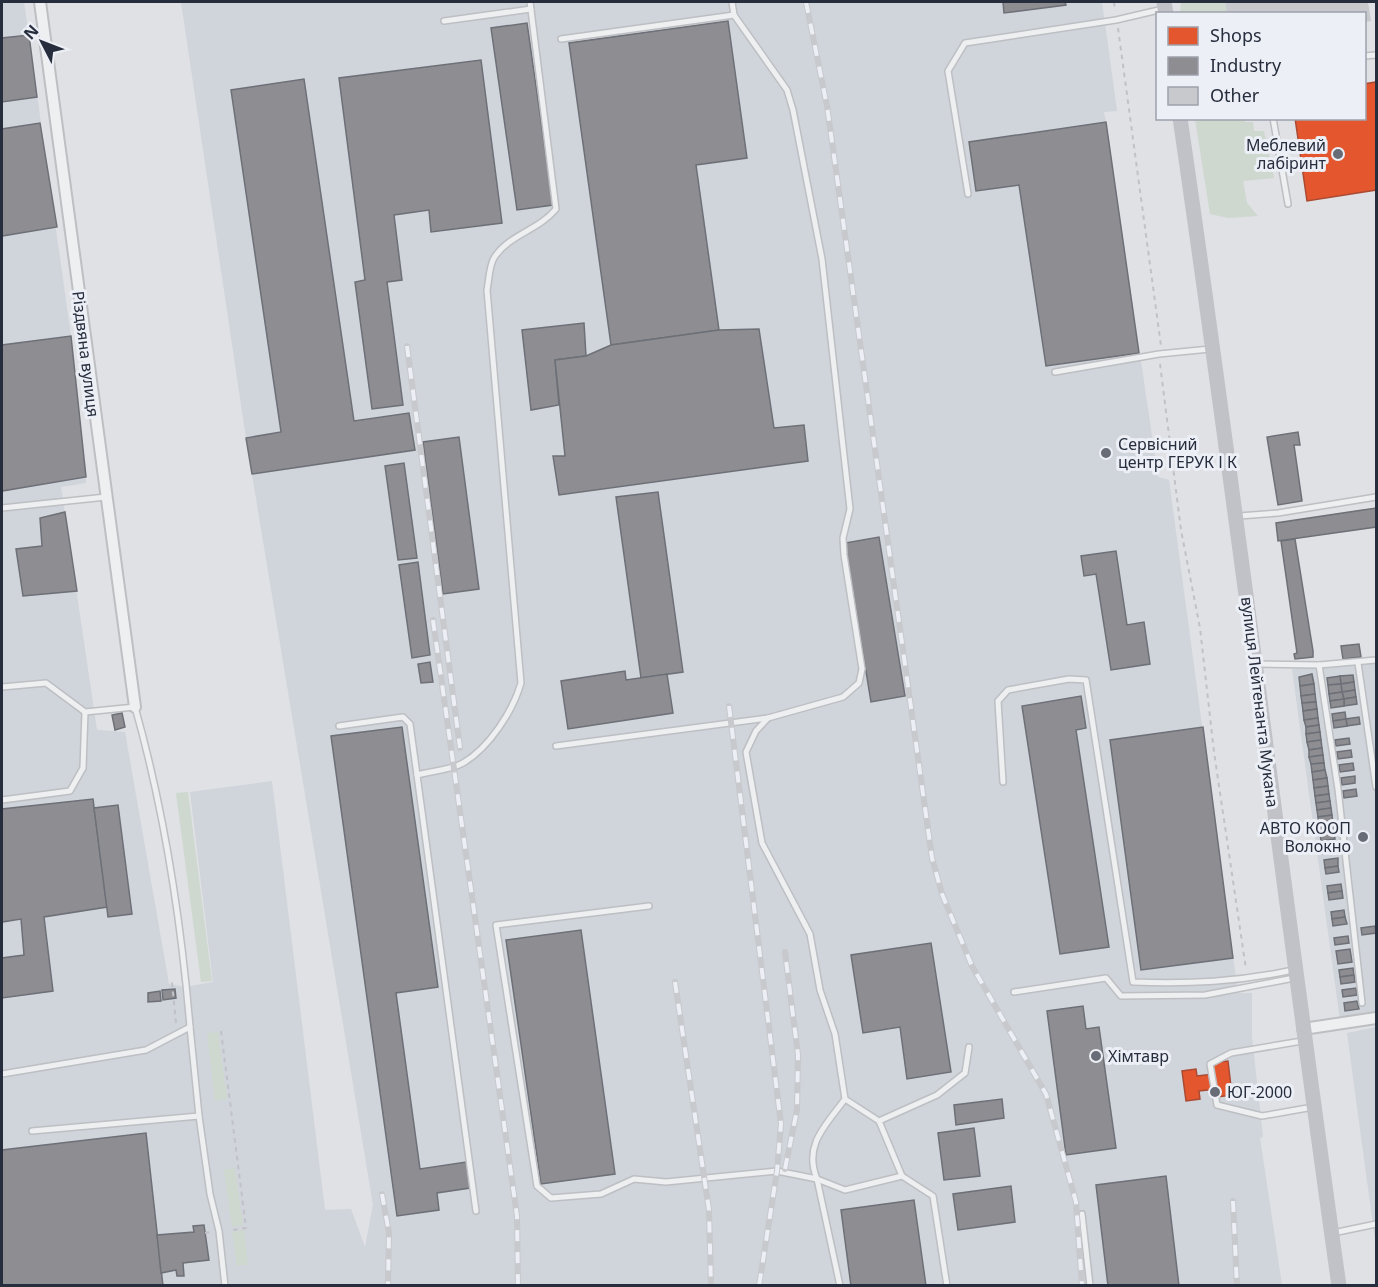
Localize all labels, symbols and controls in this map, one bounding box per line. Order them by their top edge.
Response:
north arrow [12,12,72,72]
legend [1156,12,1366,120]
text: N [18,20,43,44]
text: Shops [1210,23,1262,47]
text: Industry [1210,53,1282,77]
text: Other [1210,83,1260,107]
place label: Меблевий лабіринт [1246,134,1327,174]
marker: Меблевий лабіринт [1331,147,1345,161]
street label: Різдвяна вулиця [67,290,105,418]
place label: Сервісний центр ГЕРУК І К [1118,433,1237,473]
marker: Сервісний центр ГЕРУК І К [1099,446,1113,460]
street label: вулиця Лейтенанта Мукана [1236,595,1284,809]
place label: АВТО КООП Волокно [1260,817,1351,857]
marker: АВТО КООП Волокно [1356,830,1370,844]
place label: Хімтавр [1108,1045,1169,1067]
marker: Хімтавр [1089,1049,1103,1063]
place label: ЮГ-2000 [1227,1081,1292,1103]
marker: ЮГ-2000 [1208,1085,1222,1099]

